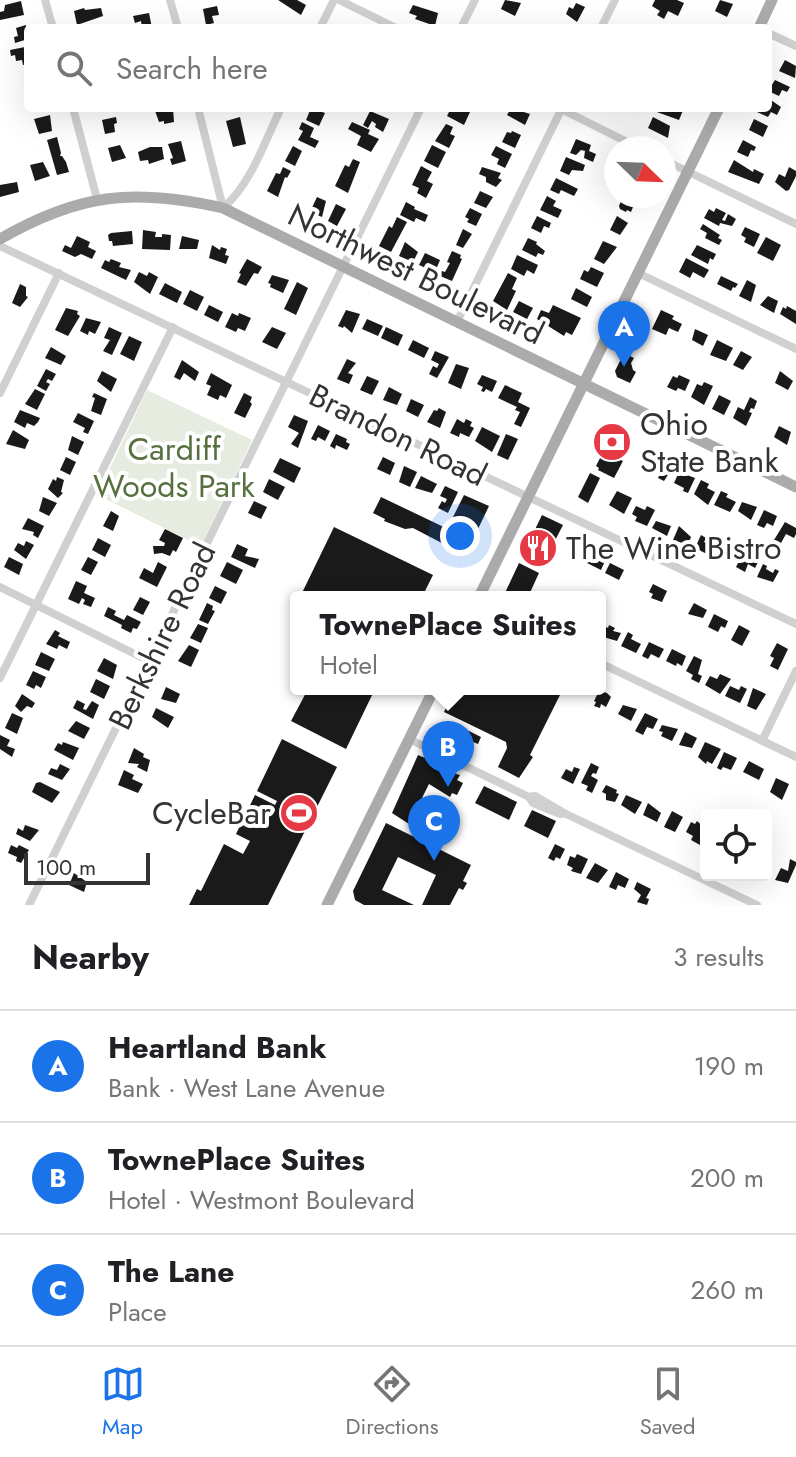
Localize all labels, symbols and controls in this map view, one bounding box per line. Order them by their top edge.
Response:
search box [24,24,772,112]
icon: search [52,46,96,90]
text: Search here [116,47,268,90]
north arrow [604,136,676,208]
street label: Northwest Boulevard [280,192,552,356]
pin: A [598,301,650,367]
street label: Brandon Road [302,372,494,498]
place label: Ohio State Bank [640,401,779,484]
bank icon: Ohio State Bank [591,421,633,463]
park label: Cardiff Woods Park [93,426,256,509]
your location [440,516,480,556]
place label: The Wine Bistro [566,525,781,571]
restaurant icon: The Wine Bistro [517,527,559,569]
street label: Berkshire Road [97,535,227,737]
popup [290,591,606,695]
text: TownePlace Suites [319,603,577,646]
text: Hotel [319,646,378,684]
pin: B [422,721,474,787]
place label: CycleBar [152,790,271,836]
sports icon: CycleBar [278,792,320,834]
pin: C [408,795,460,861]
map controls [700,809,772,881]
button: locate [700,809,772,881]
scale bar [24,849,150,885]
text: 100 m [36,851,96,883]
text: Nearby [32,933,149,982]
text: 3 results [673,938,764,976]
text: Heartland Bank [108,1026,327,1069]
text: A [48,1047,68,1085]
text: 190 m [694,1047,764,1085]
text: Bank · West Lane Avenue [108,1069,385,1107]
text: TownePlace Suites [108,1138,365,1181]
text: B [49,1159,67,1197]
text: 200 m [690,1159,764,1197]
text: Hotel · Westmont Boulevard [108,1181,415,1219]
text: The Lane [108,1250,235,1293]
text: C [49,1271,67,1309]
text: 260 m [691,1271,764,1309]
text: Place [108,1293,167,1331]
tab: Map [101,1362,145,1442]
tab: Directions [346,1362,439,1442]
tab: Saved [640,1362,695,1442]

